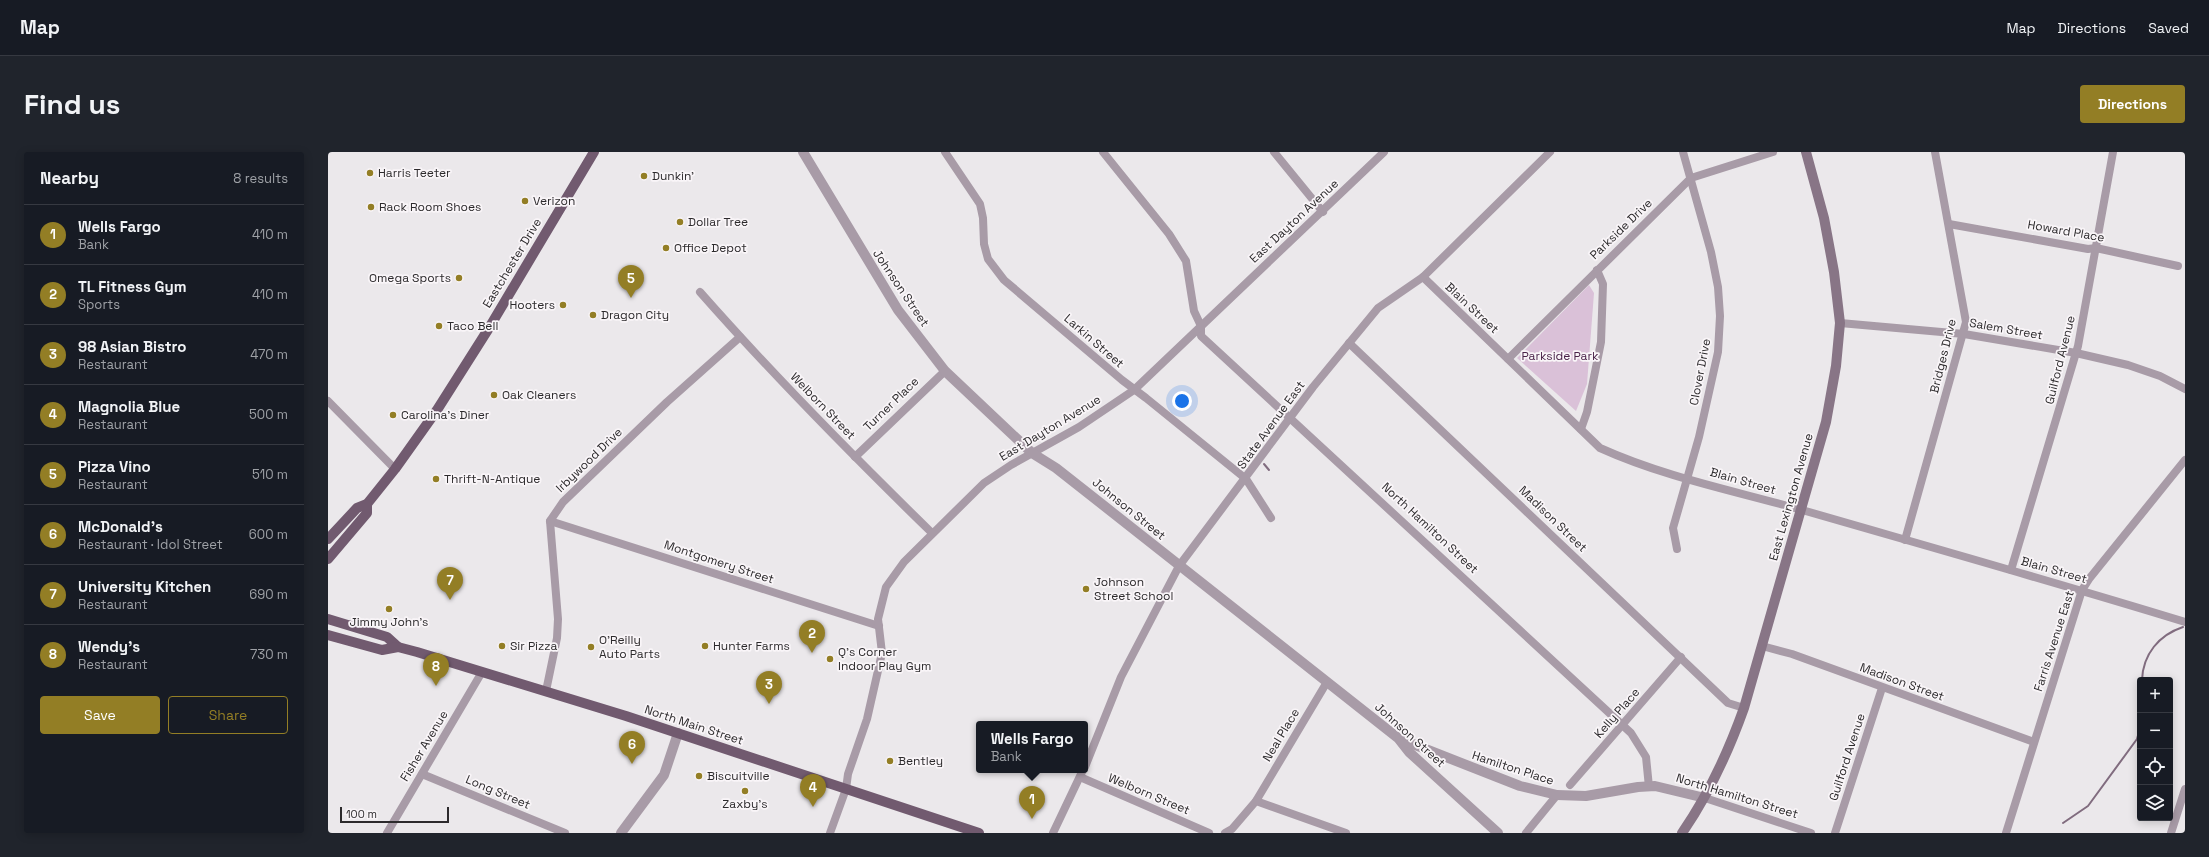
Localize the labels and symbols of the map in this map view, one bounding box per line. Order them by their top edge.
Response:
place label: Harris Teeter [378,165,451,181]
marker: Harris Teeter [365,168,375,178]
place label: Dunkin' [652,168,694,184]
marker: Dunkin' [639,171,649,181]
street label: East Dayton Avenue [1246,176,1342,266]
place label: Verizon [533,193,575,209]
street label: Parkside Drive [1586,195,1656,263]
marker: Verizon [520,196,530,206]
place label: Rack Room Shoes [379,199,481,215]
marker: Rack Room Shoes [366,202,376,212]
place label: Dollar Tree [688,214,748,230]
street label: Eastchester Drive [479,215,545,311]
street label: Howard Place [2026,216,2106,246]
marker: Dollar Tree [675,217,685,227]
place label: Office Depot [674,240,747,256]
marker: Office Depot [661,243,671,253]
street label: Johnson Street [869,246,933,330]
pin: 5 [618,265,644,298]
place label: Omega Sports [369,270,451,286]
marker: Omega Sports [454,273,464,283]
street label: Blain Street [1442,279,1502,337]
place label: Hooters [509,297,555,313]
marker: Hooters [558,300,568,310]
place label: Dragon City [601,307,669,323]
marker: Dragon City [588,310,598,320]
street label: Larkin Street [1061,311,1127,371]
street label: Guilford Avenue [2041,314,2079,406]
street label: Salem Street [1968,315,2044,343]
street label: Bridges Drive [1926,317,1960,395]
place label: Taco Bell [447,318,498,334]
marker: Taco Bell [434,321,444,331]
street label: Clover Drive [1686,337,1714,407]
park label: Parkside Park [1522,348,1599,364]
street label: Welborn Street [787,369,859,443]
street label: Turner Place [860,373,922,435]
street label: State Avenue East [1234,378,1308,472]
place label: Oak Cleaners [502,387,576,403]
marker: Oak Cleaners [489,390,499,400]
street label: East Dayton Avenue [996,391,1104,465]
your location [1172,391,1192,411]
place label: Carolina's Diner [401,407,490,423]
marker: Carolina's Diner [388,410,398,420]
street label: Irbywood Drive [552,424,626,496]
street label: East Lexington Avenue [1765,431,1817,563]
street label: Blain Street [1708,464,1778,498]
place label: Thrift-N-Antique [444,471,540,487]
marker: Thrift-N-Antique [431,474,441,484]
street label: Johnson Street [1089,475,1169,543]
street label: North Hamilton Street [1378,479,1482,577]
street label: Madison Street [1516,482,1590,556]
street label: Montgomery Street [662,537,776,587]
street label: Blain Street [2019,553,2089,587]
pin: 7 [437,567,463,600]
place label: Johnson Street School [1094,574,1173,604]
marker: Johnson Street School [1081,584,1091,594]
street label: Farris Avenue East [2030,588,2078,694]
marker: Jimmy John's [384,604,394,614]
place label: Jimmy John's [350,614,428,630]
pin: 2 [799,620,825,653]
place label: O'Reilly Auto Parts [599,632,660,662]
place label: Sir Pizza [510,638,558,654]
place label: Hunter Farms [713,638,790,654]
marker: Sir Pizza [497,641,507,651]
marker: Hunter Farms [700,641,710,651]
marker: O'Reilly Auto Parts [586,642,596,652]
place label: Q's Corner Indoor Play Gym [838,644,931,674]
pin: 8 [423,653,449,686]
marker: Q's Corner Indoor Play Gym [825,654,835,664]
street label: Madison Street [1858,659,1946,705]
pin: 3 [756,671,782,704]
street label: Kelly Place [1591,684,1643,742]
street label: Johnson Street [1371,699,1449,771]
street label: North Main Street [642,701,746,749]
street label: Neal Place [1259,706,1303,764]
street label: Fisher Avenue [397,708,451,784]
street label: Guilford Avenue [1825,711,1869,803]
pin: 6 [619,731,645,764]
street label: Hamilton Place [1470,747,1556,789]
place label: Bentley [898,753,943,769]
marker: Bentley [885,756,895,766]
place label: Biscuitville [707,768,770,784]
street label: Welborn Street [1106,770,1192,818]
street label: North Hamilton Street [1674,770,1800,822]
street label: Long Street [463,771,533,813]
marker: Biscuitville [694,771,704,781]
pin: 4 [800,774,826,807]
marker: Zaxby's [740,786,750,796]
pin: 1 [1019,786,1045,819]
place label: Zaxby's [722,796,768,812]
scale bar [340,805,449,824]

